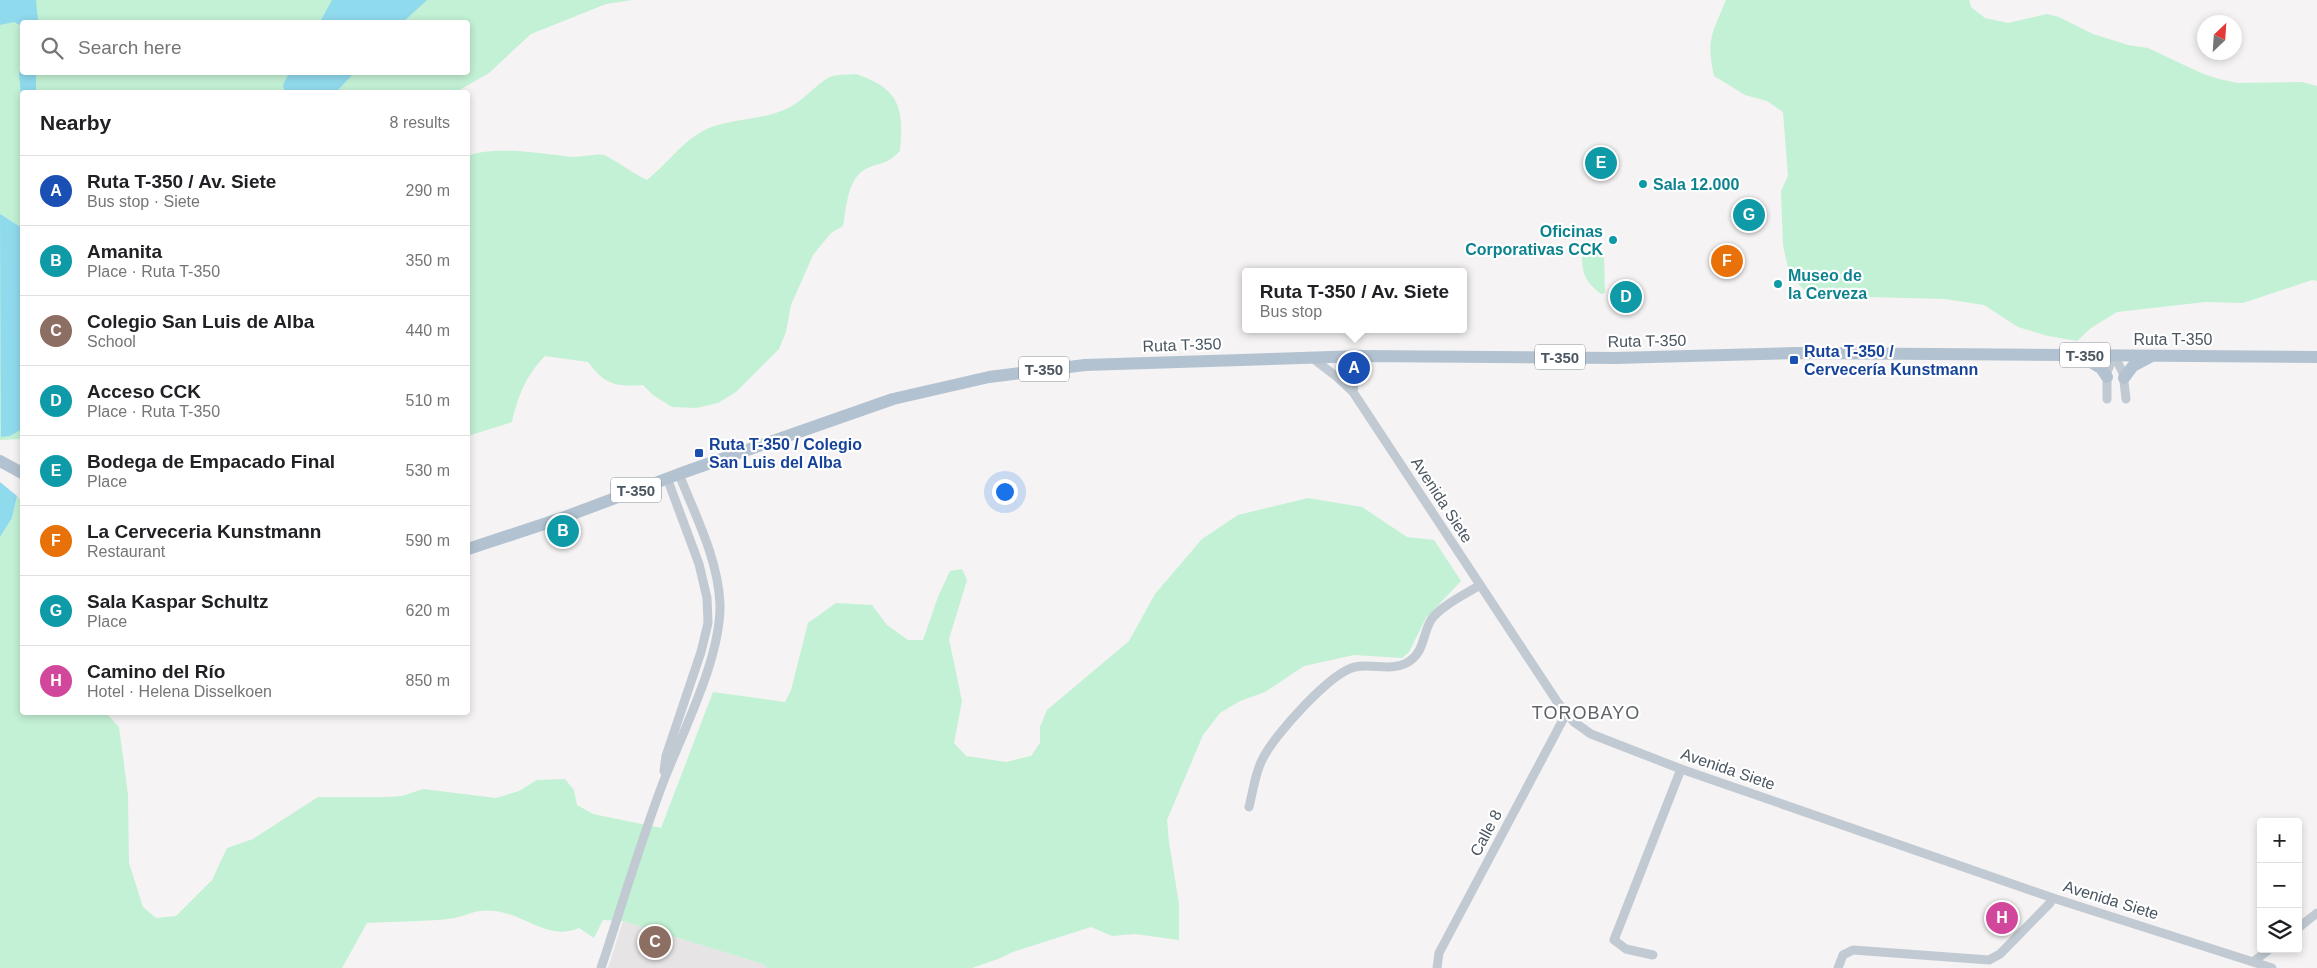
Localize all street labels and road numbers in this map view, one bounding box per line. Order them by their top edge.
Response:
street label: Ruta T-350 [2134,331,2213,348]
street label: Ruta T-350 [1607,332,1687,350]
street label: Ruta T-350 [1142,335,1222,355]
road number: T-350 [2060,342,2110,368]
road number: T-350 [1535,344,1585,370]
road number: T-350 [1019,356,1069,382]
street label: Avenida Siete [1408,454,1476,546]
road number: T-350 [611,478,661,502]
street label: Avenida Siete [1679,745,1777,793]
street label: Calle 8 [1467,807,1505,859]
street label: Avenida Siete [2061,877,2161,923]

